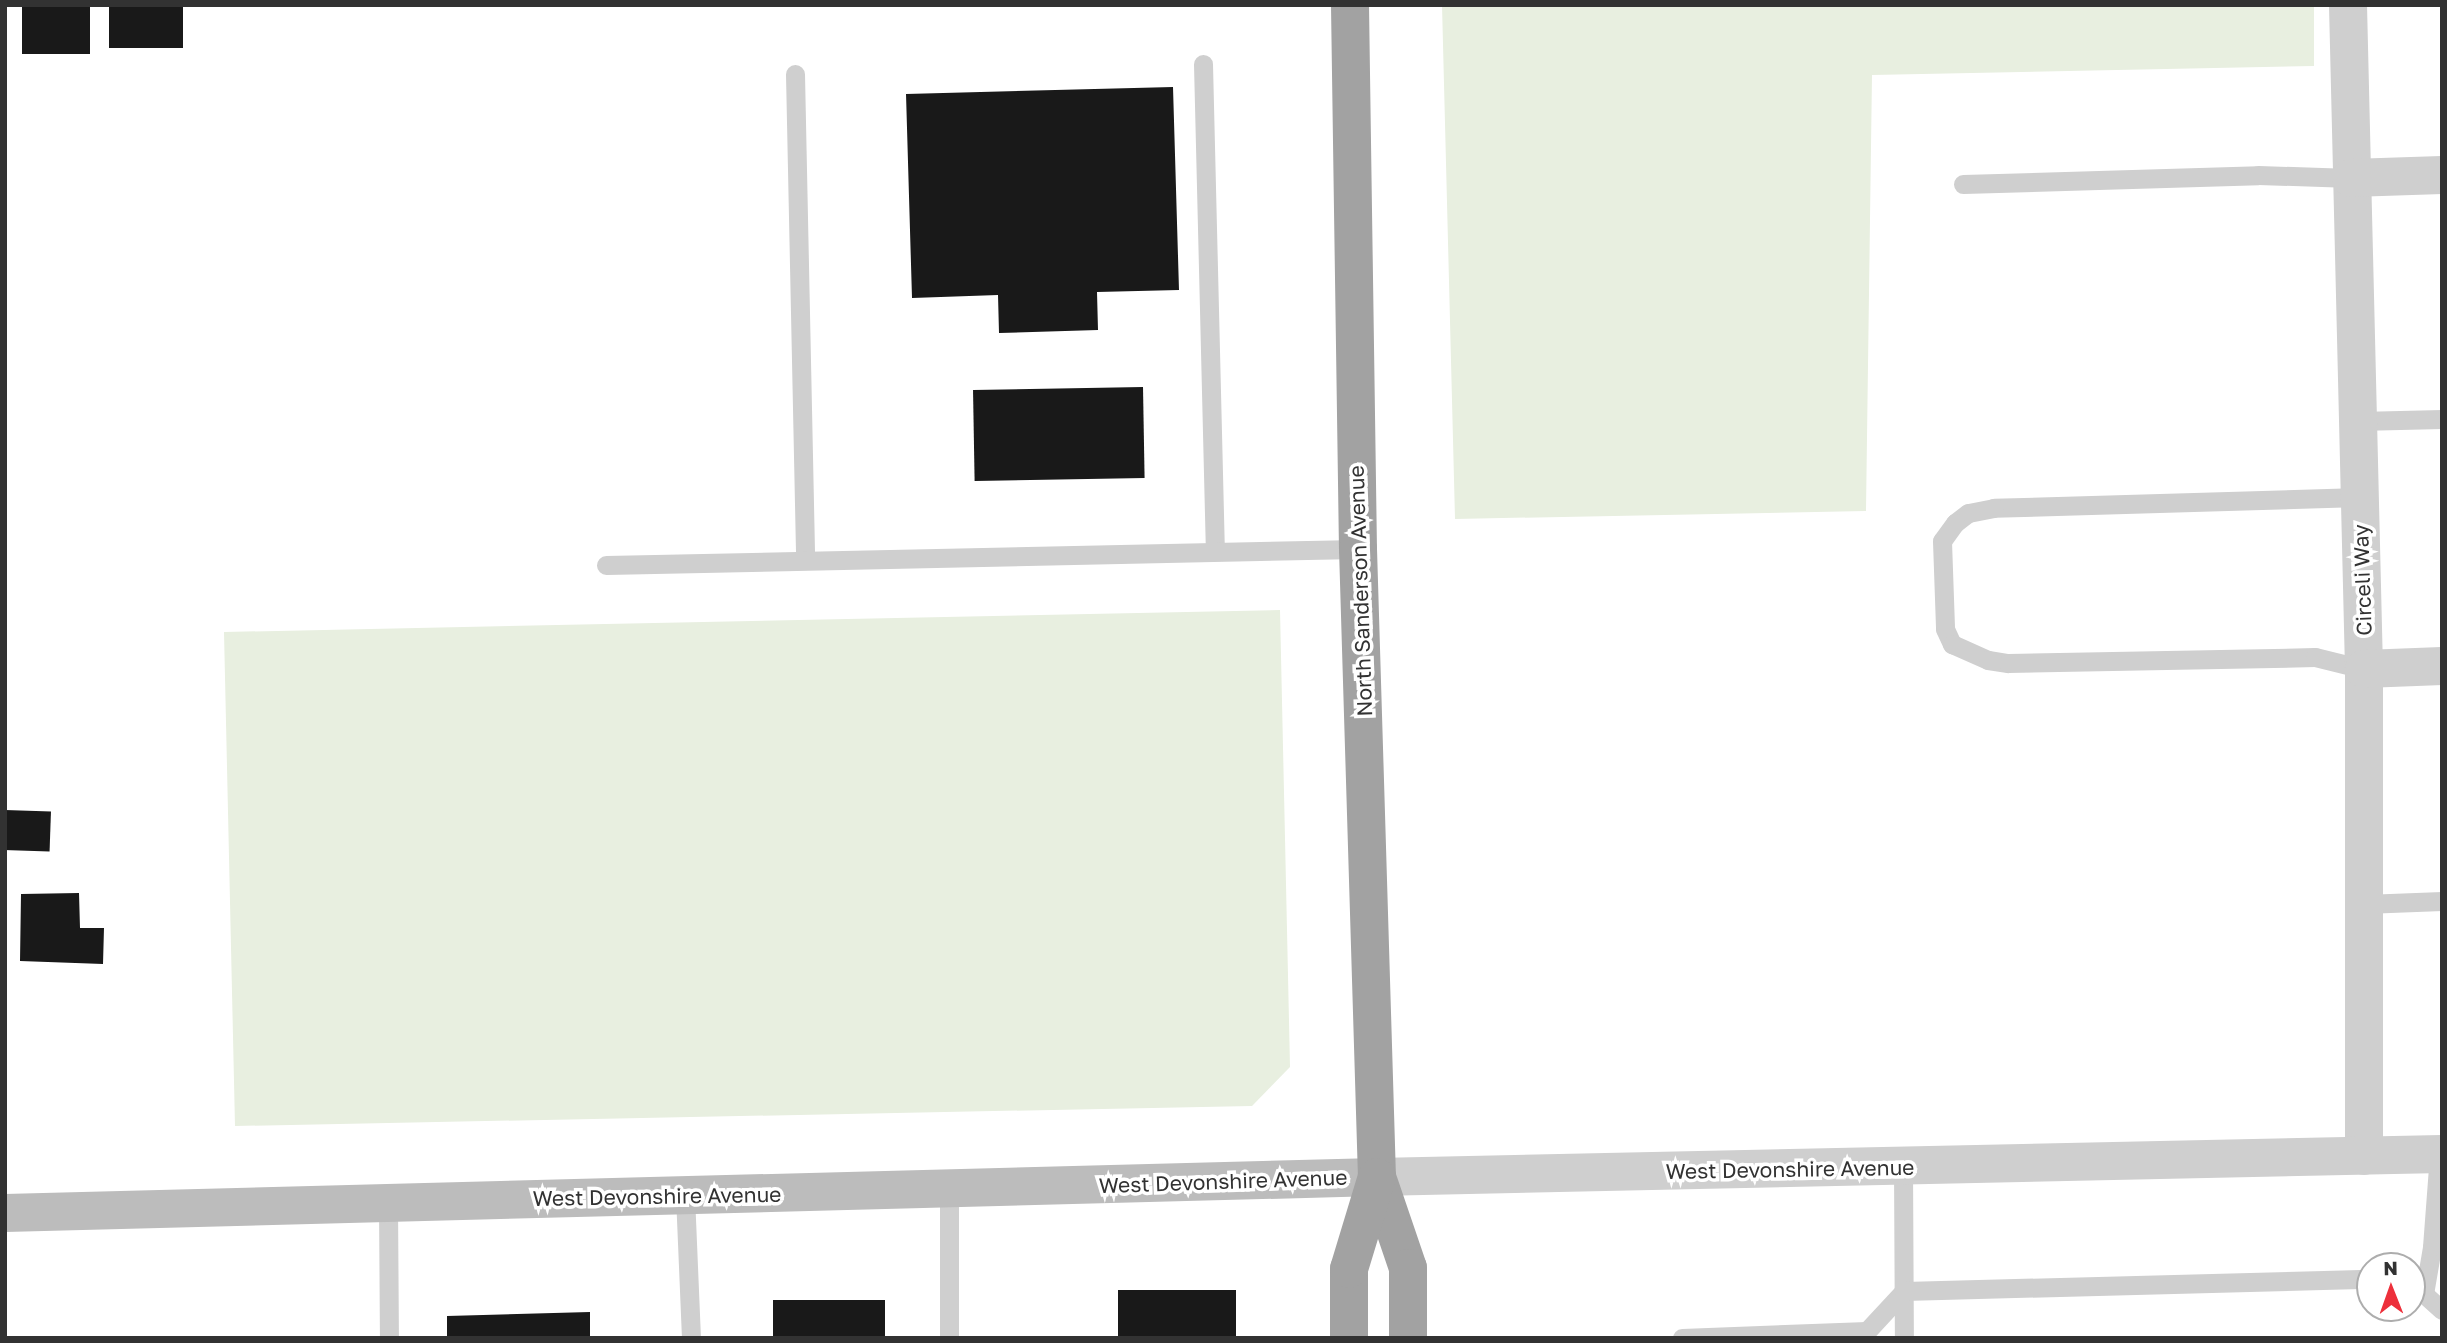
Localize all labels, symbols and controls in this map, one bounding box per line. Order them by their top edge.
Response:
street label: North Sanderson Avenue [1343,465,1377,717]
street label: Circeli Way [2347,524,2377,636]
street label: West Devonshire Avenue [1665,1154,1915,1184]
street label: West Devonshire Avenue [1098,1164,1348,1198]
street label: West Devonshire Avenue [532,1181,782,1211]
north arrow [2356,1252,2426,1322]
text: N [2383,1256,2398,1279]

